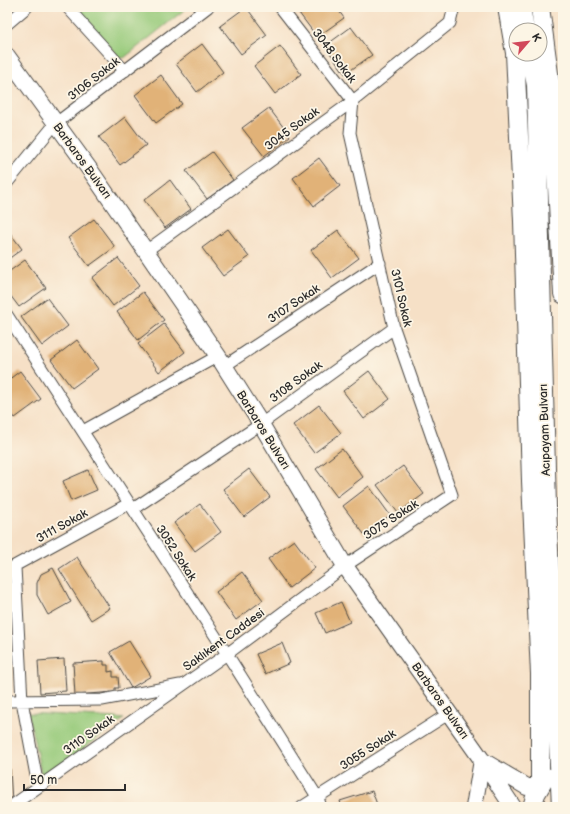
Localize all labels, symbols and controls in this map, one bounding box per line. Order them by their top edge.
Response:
north arrow [508,22,548,62]
street label: 3048 Sokak [309,26,359,86]
text: K [529,31,544,44]
street label: 3106 Sokak [65,54,123,104]
street label: 3045 Sokak [262,104,322,154]
street label: Barbaros Bulvarı [49,120,115,202]
street label: 3101 Sokak [387,267,415,329]
street label: 3107 Sokak [265,281,323,327]
street label: 3108 Sokak [267,358,325,406]
street label: Acıpayam Bulvarı [536,383,554,476]
street label: Barbaros Bulvarı [233,388,293,472]
street label: 3075 Sokak [361,497,421,543]
street label: 3111 Sokak [34,506,91,546]
street label: 3052 Sokak [152,522,200,584]
street label: Saklıkent Caddesi [180,605,268,675]
street label: Barbaros Bulvarı [408,660,472,742]
street label: 3110 Sokak [60,712,118,758]
street label: 3055 Sokak [337,726,399,774]
scale bar [24,766,125,792]
text: 50 m [30,773,57,788]

